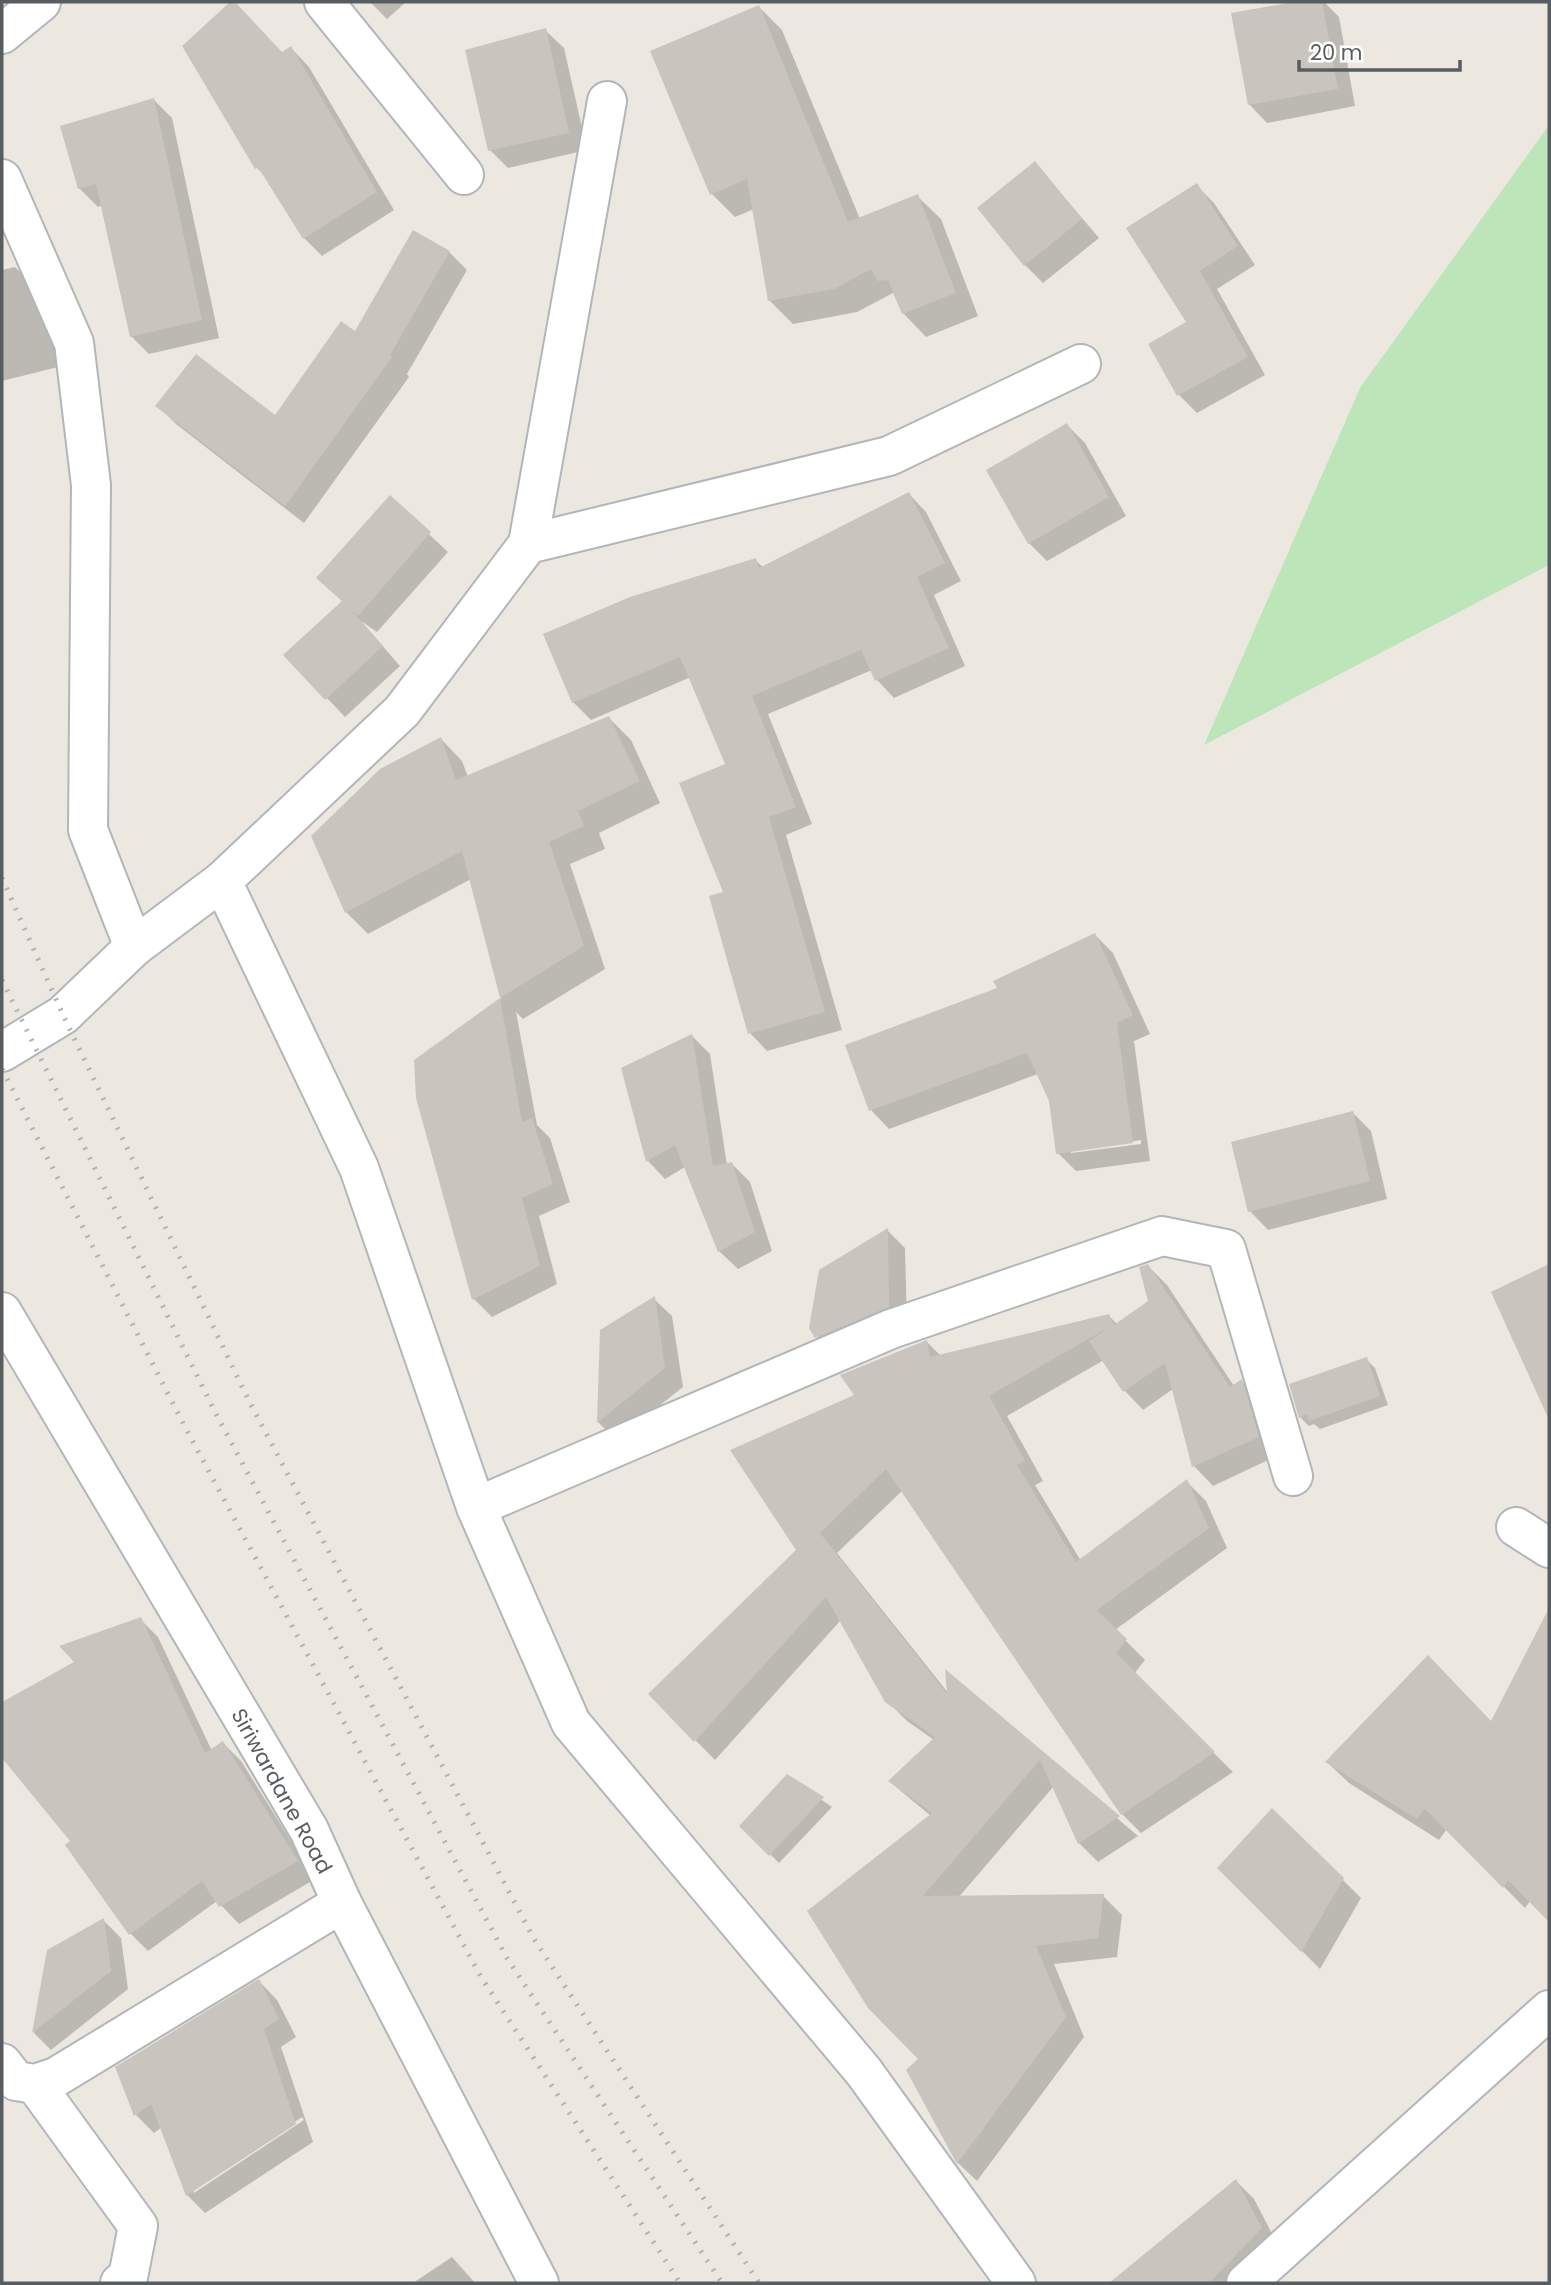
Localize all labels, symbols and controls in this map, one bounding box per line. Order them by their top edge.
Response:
scale bar [1299,28,1460,72]
text: 20 m [1310,38,1363,67]
street label: Siriwardane Road [225,1703,339,1879]

